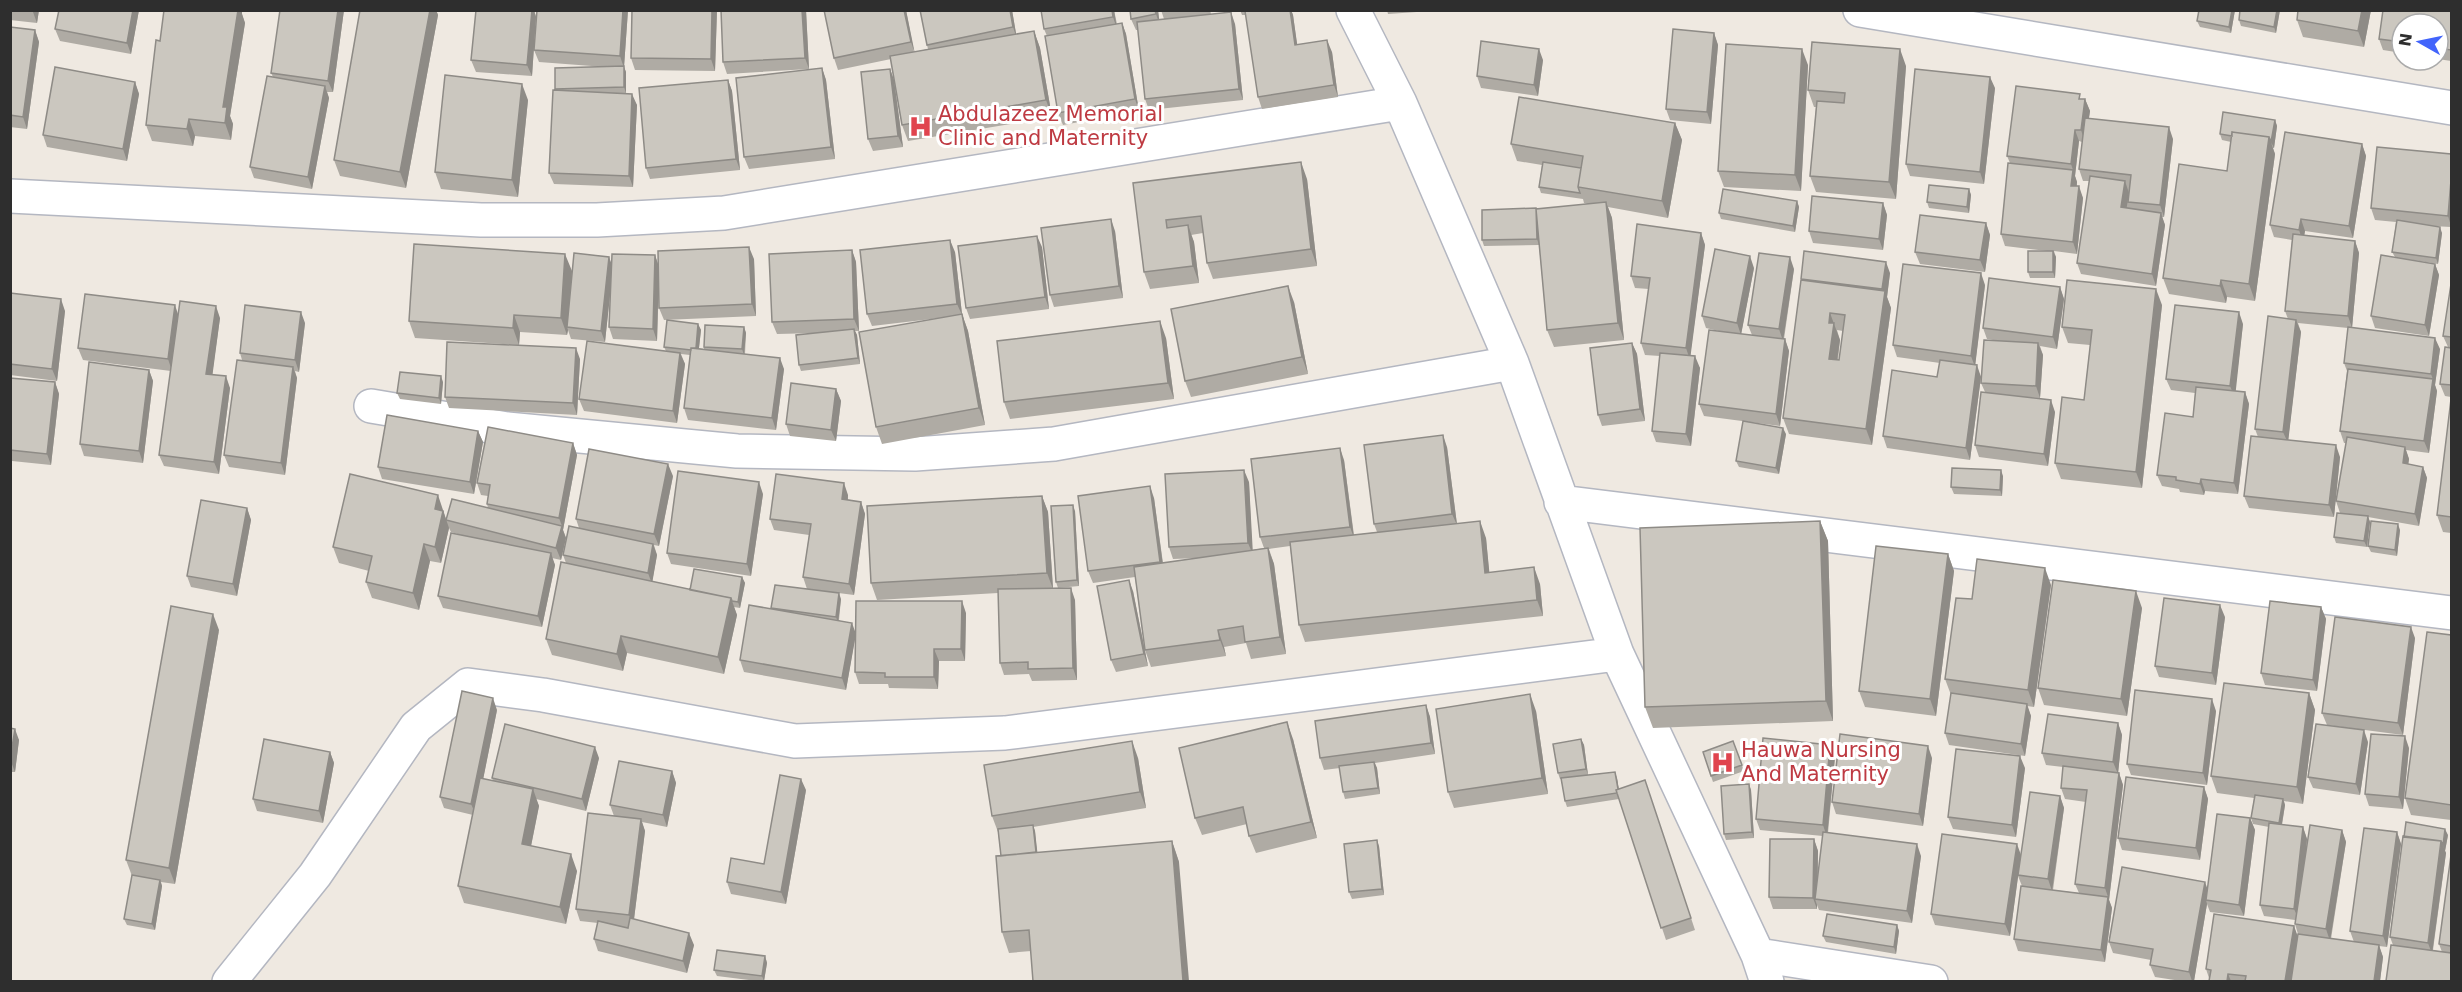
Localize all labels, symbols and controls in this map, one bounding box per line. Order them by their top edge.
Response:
north arrow [2390,12,2450,72]
text: N [2395,32,2416,48]
place label: Abdulazeez Memorial Clinic and Maternity [938,102,1163,150]
hospital icon: Abdulazeez Memorial Clinic and Maternity [907,113,933,139]
place label: Hauwa Nursing And Maternity [1741,738,1901,786]
hospital icon: Hauwa Nursing And Maternity [1710,749,1736,775]

